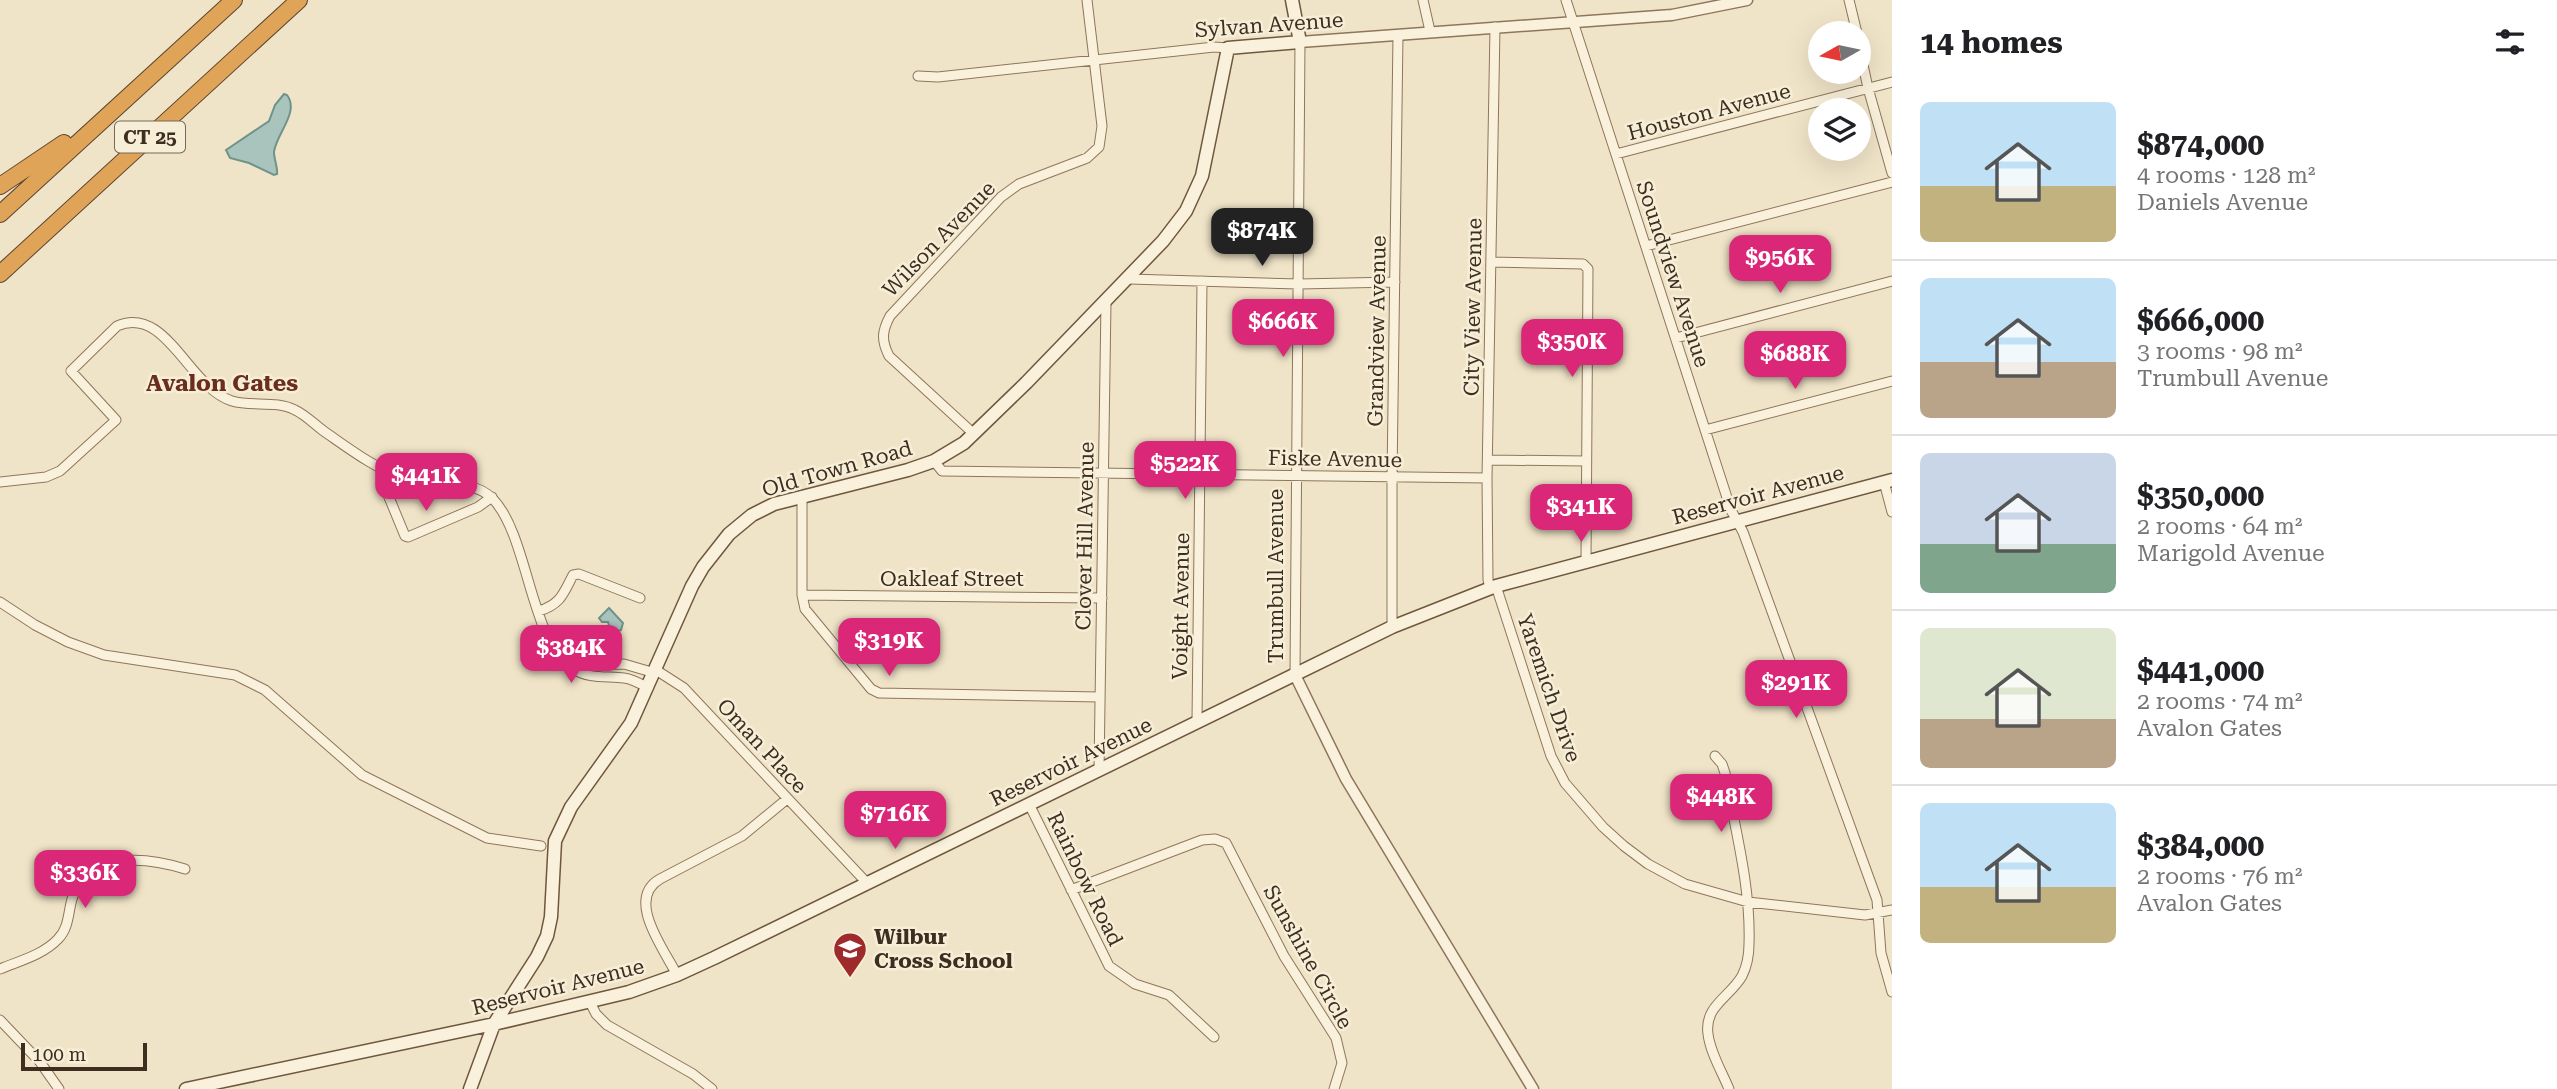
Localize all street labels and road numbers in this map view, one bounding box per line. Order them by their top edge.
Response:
street label: Sylvan Avenue [1194,8,1344,42]
street label: Houston Avenue [1625,79,1793,145]
road number: CT 25 [115,122,185,153]
street label: Wilson Avenue [878,176,1000,302]
street label: Soundview Avenue [1632,178,1714,370]
street label: City View Avenue [1459,218,1487,396]
street label: Grandview Avenue [1363,235,1391,427]
street label: Old Town Road [759,436,915,502]
street label: Clover Hill Avenue [1071,441,1099,631]
street label: Fiske Avenue [1268,446,1402,472]
street label: Reservoir Avenue [1669,461,1847,529]
street label: Trumbull Avenue [1264,489,1288,663]
street label: Voight Avenue [1168,532,1194,680]
street label: Oakleaf Street [880,567,1024,591]
street label: Yaremich Drive [1512,611,1586,765]
street label: Oman Place [712,694,812,798]
street label: Reservoir Avenue [986,712,1156,812]
street label: Rainbow Road [1042,808,1128,950]
street label: Sunshine Circle [1259,881,1357,1033]
street label: Reservoir Avenue [469,954,647,1020]

